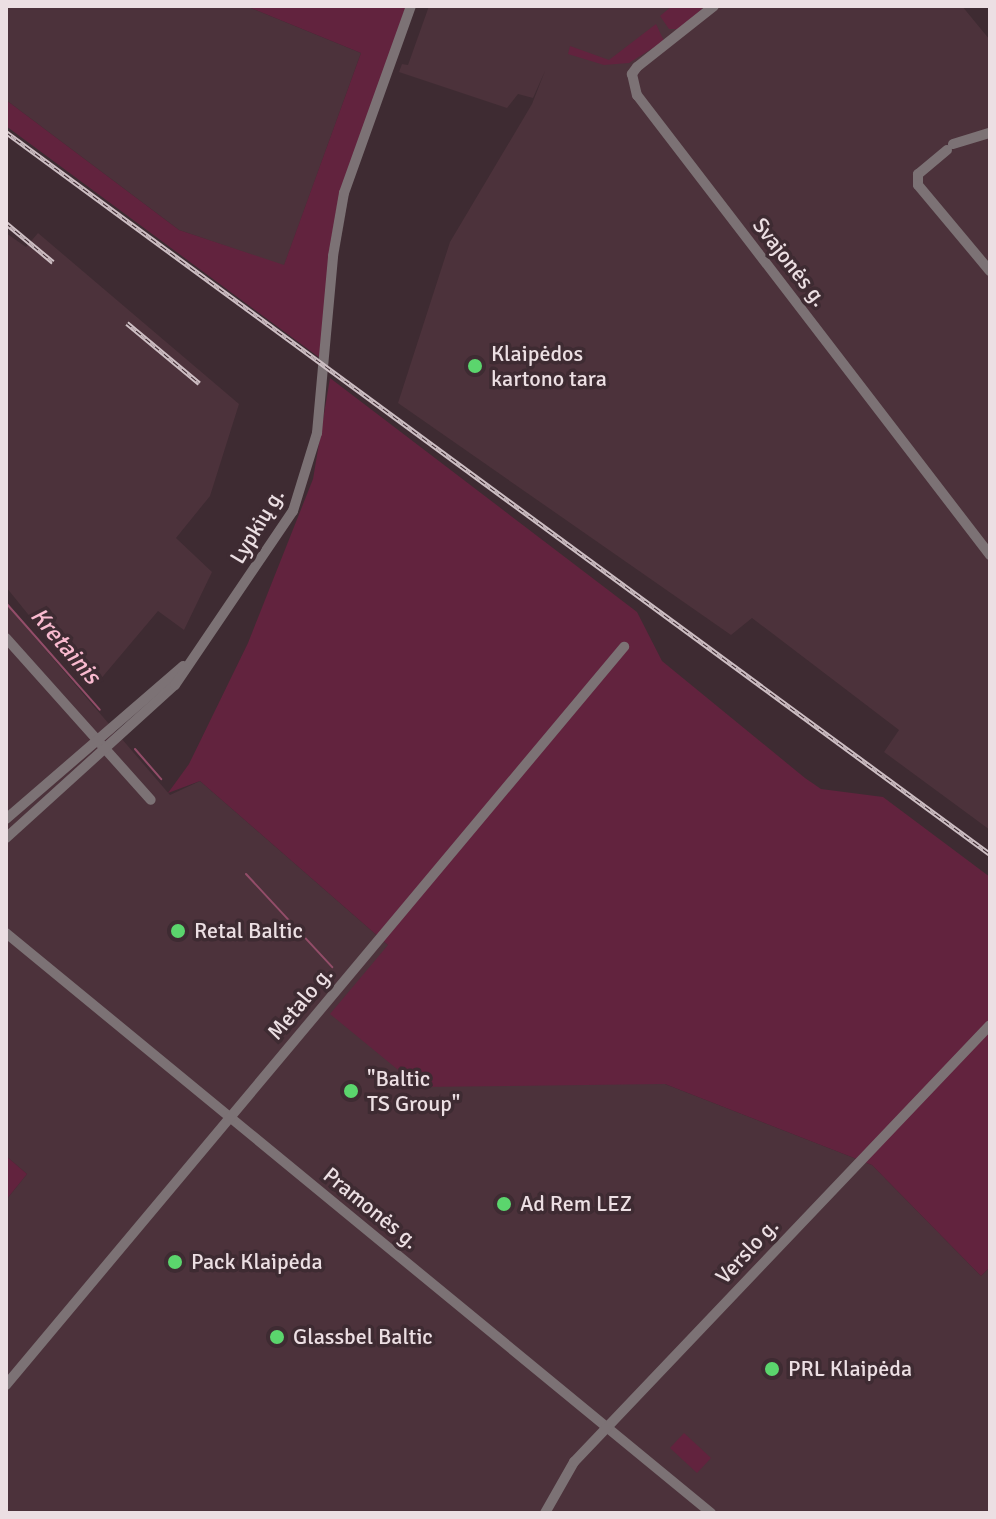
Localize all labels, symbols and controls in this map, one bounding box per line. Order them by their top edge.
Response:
street label: Svajonės g. [747,212,833,312]
place label: Klaipėdos kartono tara [491,340,607,392]
marker: Klaipėdos kartono tara [466,357,484,375]
street label: Lypkių g. [224,483,290,569]
water label: Kretainis [24,602,106,690]
place label: Retal Baltic [194,918,303,944]
marker: Retal Baltic [169,922,187,940]
street label: Metalo g. [262,961,338,1045]
place label: "Baltic TS Group" [367,1065,460,1116]
marker: "Baltic TS Group" [342,1082,360,1100]
street label: Pramonės g. [318,1162,424,1254]
place label: Ad Rem LEZ [520,1191,632,1217]
marker: Ad Rem LEZ [495,1195,513,1213]
street label: Verslo g. [710,1213,784,1289]
place label: Pack Klaipėda [191,1249,323,1275]
marker: Pack Klaipėda [166,1253,184,1271]
place label: Glassbel Baltic [293,1324,433,1350]
marker: Glassbel Baltic [268,1328,286,1346]
place label: PRL Klaipėda [788,1356,912,1382]
marker: PRL Klaipėda [763,1360,781,1378]

